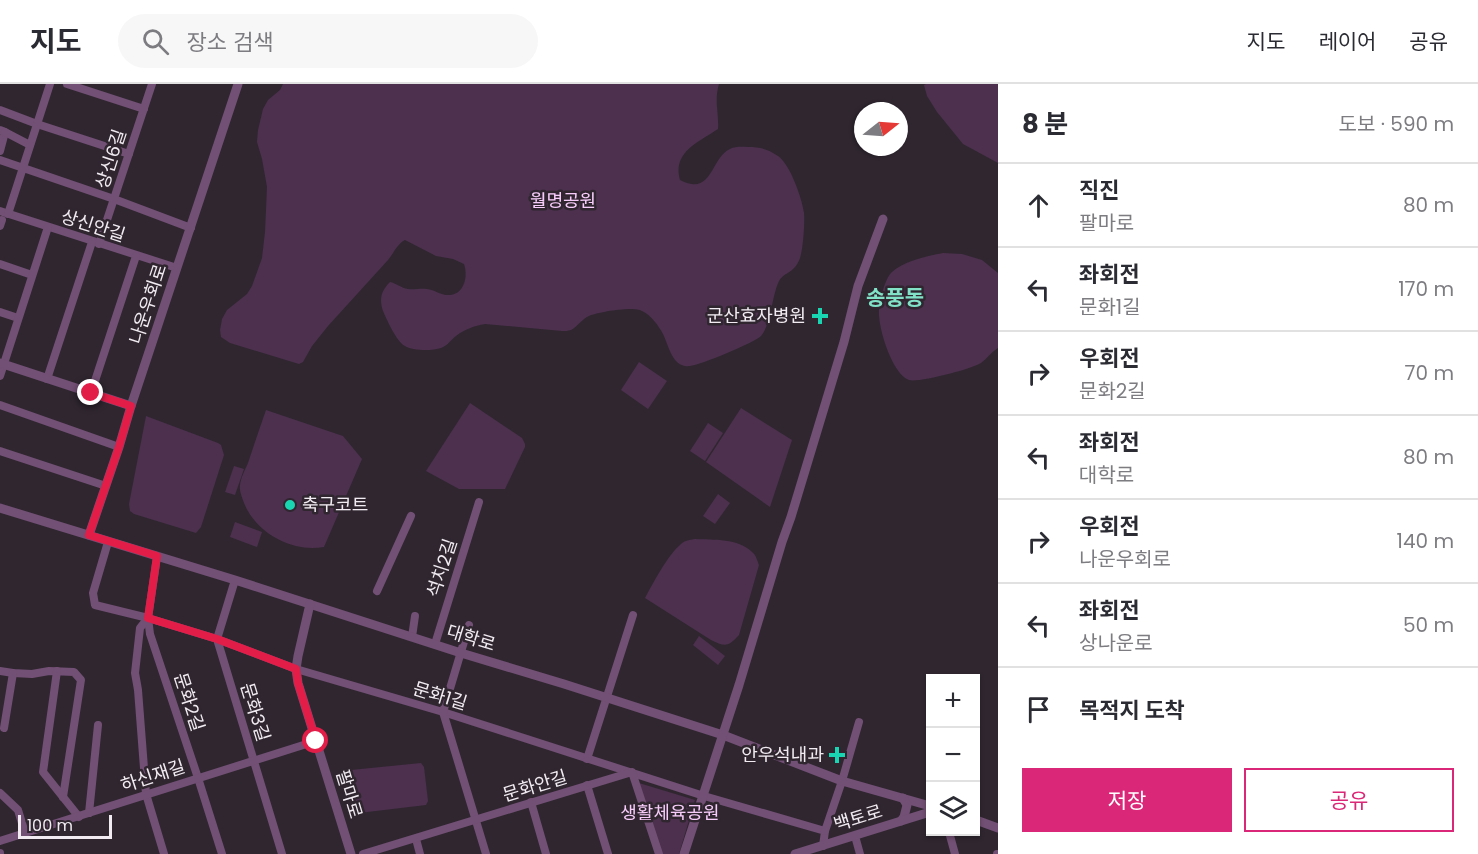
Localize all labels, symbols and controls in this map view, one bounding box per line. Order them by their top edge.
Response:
search box [118,14,538,68]
text: 지도 [30,22,82,61]
icon: search [139,25,172,58]
text: 장소 검색 [187,27,273,58]
text: 지도 [1247,27,1285,56]
text: 레이어 [1318,27,1376,56]
text: 공유 [1409,27,1448,56]
north arrow [854,102,908,156]
text: 8 분 [1022,106,1068,142]
text: 도보 · 590 m [1339,110,1454,138]
street label: 상신6길 [89,126,132,192]
text: 직진 [1079,175,1119,206]
park label: 월명공원 [530,188,596,213]
icon: ahead [1022,189,1055,222]
text: 80 m [1403,191,1454,219]
street label: 상신안길 [58,203,129,248]
text: 팔마로 [1079,209,1134,237]
text: 좌회전 [1079,259,1140,290]
street label: 나운우회로 [123,261,172,347]
icon: left [1022,273,1055,306]
text: 170 m [1398,275,1454,303]
district label: 송풍동 [866,283,924,312]
text: 문화1길 [1079,293,1141,321]
place label: 군산효자병원 [707,303,806,328]
marker: 군산효자병원 [811,307,829,325]
text: 우회전 [1079,343,1140,374]
icon: right [1022,357,1055,390]
text: 70 m [1405,359,1454,387]
text: 문화2길 [1079,377,1146,405]
route end [77,379,103,405]
text: 좌회전 [1079,427,1140,458]
icon: left [1022,441,1055,474]
text: 80 m [1403,443,1454,471]
text: 대학로 [1079,461,1134,489]
place label: 축구코트 [302,492,368,517]
marker: 축구코트 [283,498,297,512]
text: 우회전 [1079,511,1140,542]
icon: right [1022,525,1055,558]
text: 140 m [1397,527,1454,555]
street label: 석치2길 [420,535,463,600]
text: 나운우회로 [1079,545,1171,573]
text: 좌회전 [1079,595,1140,626]
icon: left [1022,609,1055,642]
text: 50 m [1403,611,1454,639]
street label: 대학로 [444,618,499,657]
text: 상나운로 [1079,629,1153,657]
street label: 문화2길 [168,669,211,734]
map controls [926,674,980,836]
button: + [926,674,980,728]
street label: 문화1길 [410,675,470,716]
street label: 문화3길 [235,679,276,744]
icon: arrive [1022,693,1055,726]
text: 목적지 도착 [1079,695,1185,726]
route start [302,727,328,753]
button: − [926,728,980,782]
place label: 안우석내과 [741,742,824,767]
marker: 안우석내과 [828,746,846,764]
street label: 하신재길 [117,753,188,798]
street label: 문화안길 [500,764,570,807]
street label: 팔마로 [330,766,369,821]
button: 저장 [1022,768,1232,832]
button: 공유 [1244,768,1454,832]
button: layers [926,782,980,836]
street label: 백토로 [830,798,885,837]
park label: 생활체육공원 [620,800,720,825]
scale bar [18,812,112,840]
text: 100 m [27,814,73,837]

